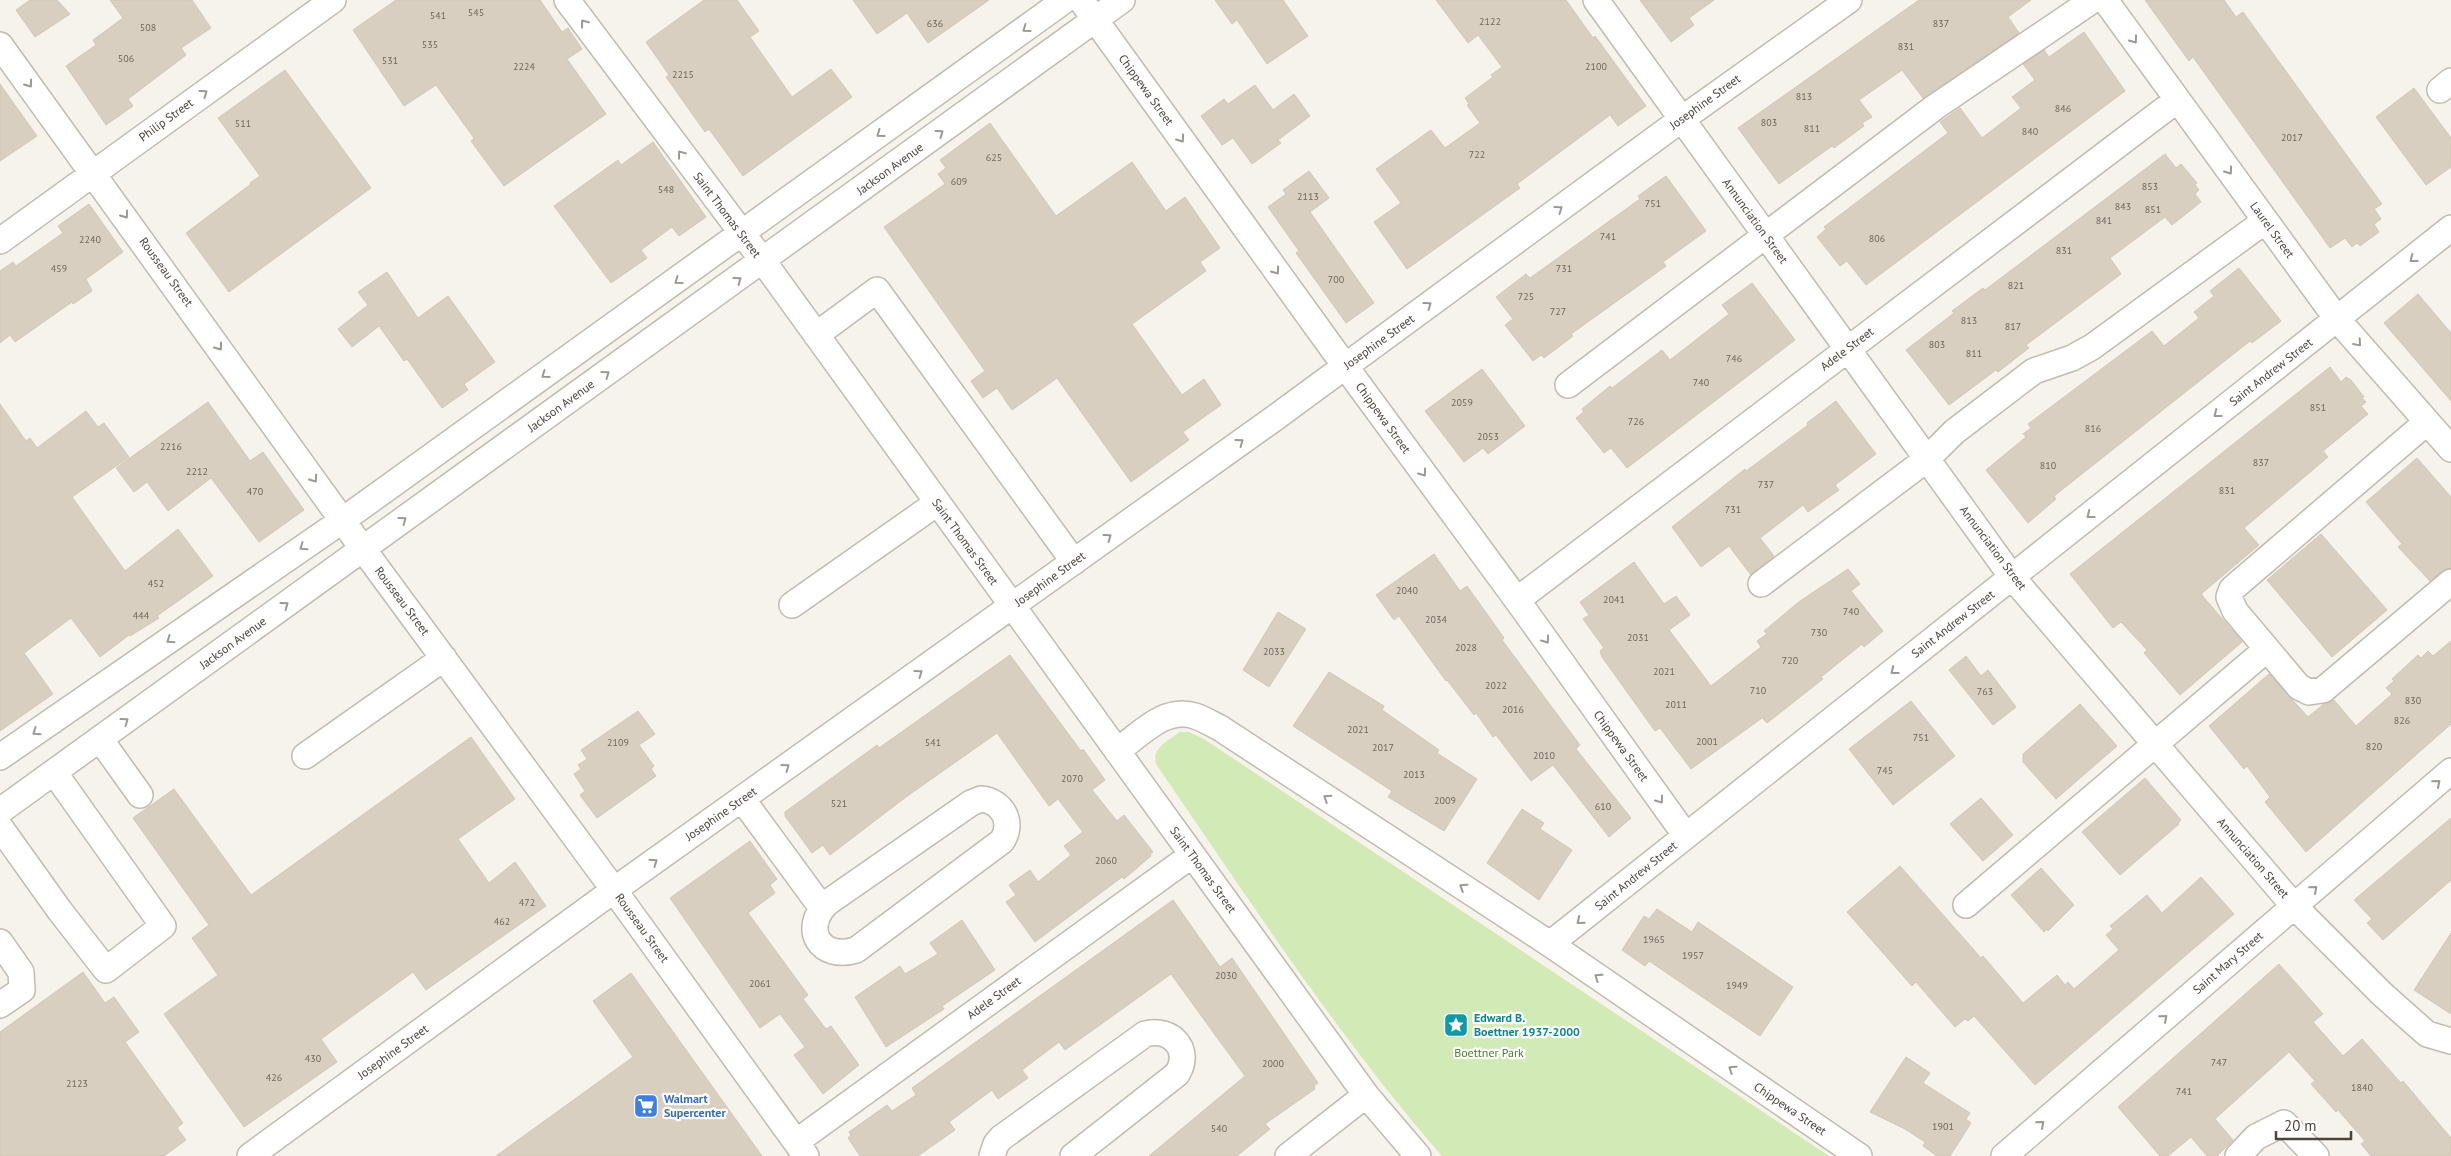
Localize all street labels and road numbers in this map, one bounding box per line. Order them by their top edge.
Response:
street label: Chippewa Street [1116,51,1177,128]
street label: Josephine Street [1666,71,1743,133]
street label: Philip Street [136,95,196,144]
street label: Jackson Avenue [853,139,926,198]
street label: Saint Thomas Street [690,169,764,260]
street label: Annunciation Street [1719,175,1791,266]
street label: Laurel Street [2247,199,2298,261]
street label: Rousseau Street [136,234,197,309]
street label: Josephine Street [1340,311,1417,373]
street label: Adele Street [1817,324,1876,374]
street label: Saint Andrew Street [2226,334,2315,409]
street label: Jackson Avenue [524,376,597,435]
street label: Chippewa Street [1353,379,1414,456]
street label: Saint Thomas Street [929,496,1002,588]
street label: Annunciation Street [1957,502,2030,593]
street label: Josephine Street [1011,548,1088,610]
street label: Rousseau Street [372,563,433,638]
street label: Saint Andrew Street [1908,586,1997,661]
street label: Jackson Avenue [196,613,269,672]
street label: Chippewa Street [1591,707,1652,784]
street label: Josephine Street [681,783,759,844]
street label: Annunciation Street [2214,814,2292,901]
street label: Saint Thomas Street [1167,824,1240,916]
street label: Saint Andrew Street [1592,838,1680,913]
street label: Rousseau Street [612,890,673,965]
street label: Saint Mary Street [2190,928,2266,997]
street label: Adele Street [964,973,1024,1022]
street label: Josephine Street [354,1021,431,1083]
street label: Chippewa Street [1751,1079,1829,1138]

